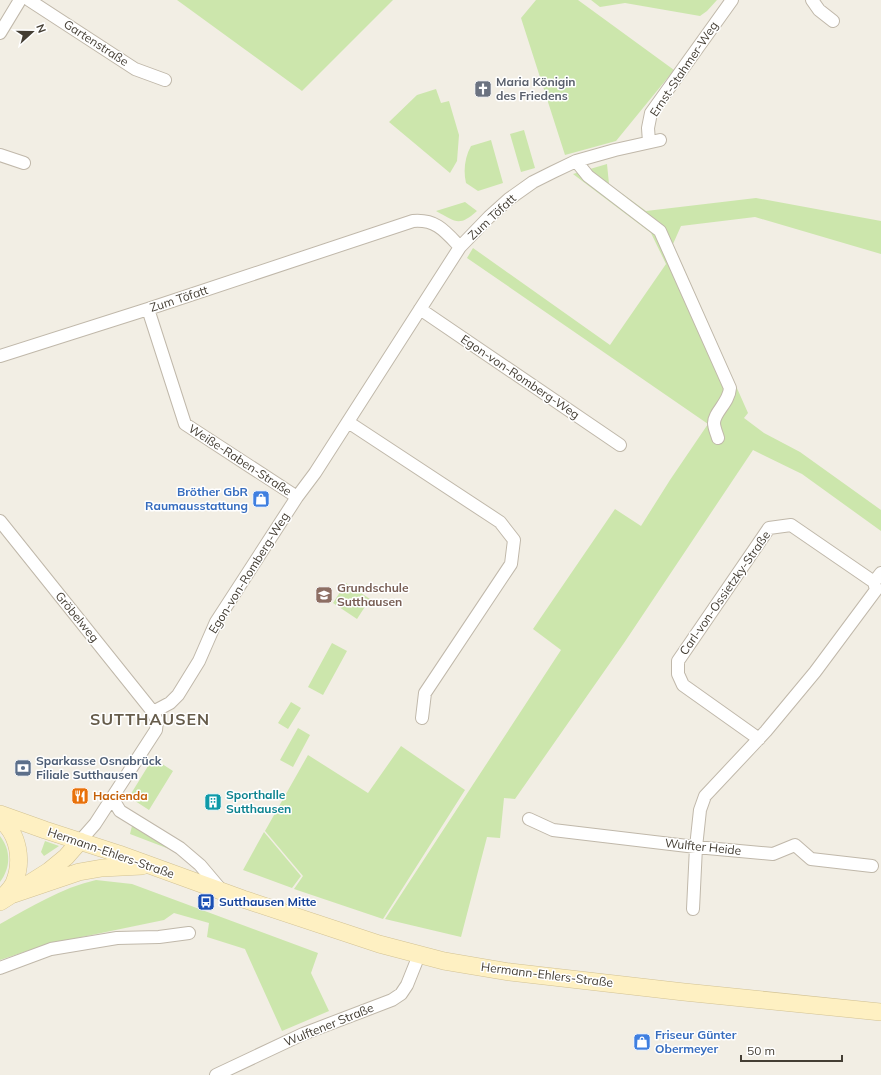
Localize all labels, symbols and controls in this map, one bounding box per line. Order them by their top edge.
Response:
north arrow [12,12,52,52]
street label: Gartenstraße [61,16,131,69]
street label: Ernst-Stahmer-Weg [646,18,721,119]
text: N [33,22,49,35]
place label: Maria Königin des Friedens [496,74,576,103]
church icon: Maria Königin des Friedens [473,79,493,99]
street label: Zum Töfatt [465,191,519,243]
street label: Zum Töfatt [148,282,210,315]
street label: Egon-von-Romberg-Weg [458,331,583,422]
street label: Weiße-Raben-Straße [186,421,295,499]
place label: Bröther GbR Raumausstattung [145,484,249,513]
shop icon: Bröther GbR Raumausstattung [251,489,271,509]
street label: Egon-von-Romberg-Weg [205,509,292,636]
street label: Carl-von-Ossietzky-Straße [676,528,773,658]
place label: Grundschule Sutthausen [337,580,409,609]
school or university icon: Grundschule Sutthausen [314,585,334,605]
street label: Gröbelweg [52,588,102,645]
district label: SUTTHAUSEN [90,709,210,729]
place label: Sparkasse Osnabrück Filiale Sutthausen [36,753,162,782]
bank icon: Sparkasse Osnabrück Filiale Sutthausen [13,758,33,778]
restaurant icon: Hacienda [70,786,90,806]
place label: Sporthalle Sutthausen [226,787,291,816]
place label: Hacienda [93,788,148,803]
building icon: Sporthalle Sutthausen [203,792,223,812]
street label: Hermann-Ehlers-Straße [46,824,176,881]
street label: Wulfter Heide [664,835,742,858]
bus stop icon: Sutthausen Mitte [196,892,216,912]
place label: Sutthausen Mitte [219,894,317,909]
street label: Hermann-Ehlers-Straße [480,959,614,990]
street label: Wulftener Straße [282,1000,376,1049]
place label: Friseur Günter Obermeyer [655,1027,737,1056]
shop icon: Friseur Günter Obermeyer [632,1032,652,1052]
scale bar [741,1037,842,1063]
text: 50 m [747,1043,775,1058]

